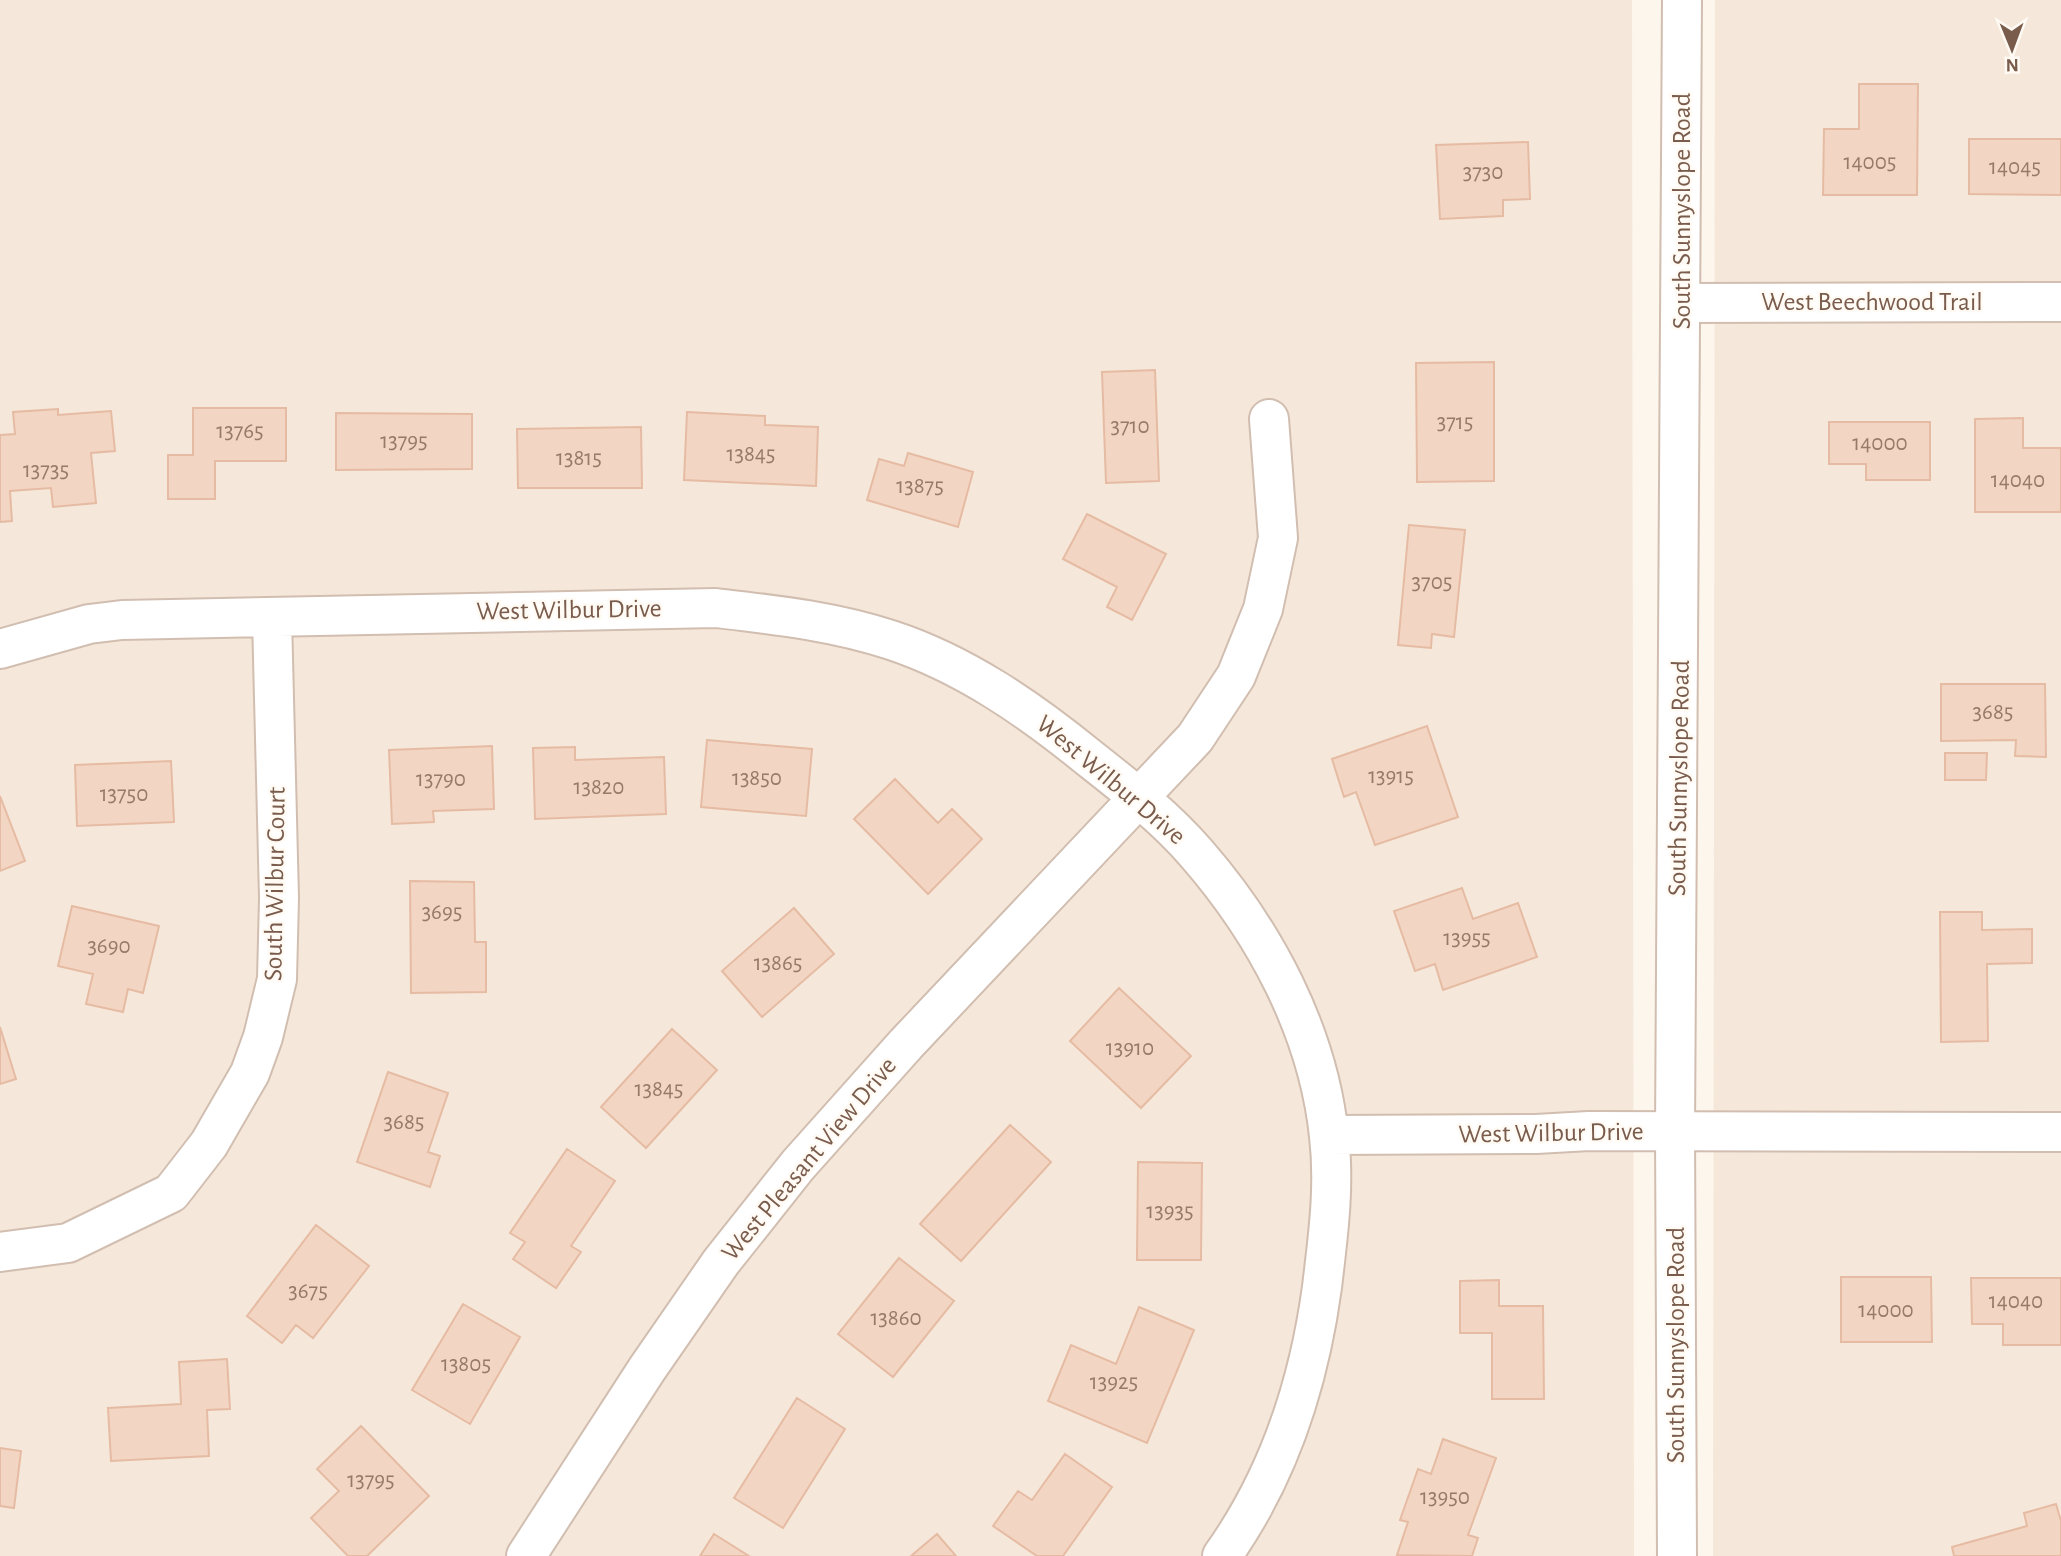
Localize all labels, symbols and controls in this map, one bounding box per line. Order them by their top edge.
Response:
north arrow [1977,14,2047,84]
text: N [2005,55,2019,74]
street label: South Sunnyslope Road [1669,93,1695,329]
house number: 14005 [1844,151,1896,174]
house number: 14045 [1989,156,2041,179]
house number: 3730 [1463,161,1503,184]
street label: West Beechwood Trail [1761,289,1983,315]
house number: 3715 [1437,411,1473,434]
house number: 3710 [1110,415,1150,438]
house number: 13765 [216,420,264,443]
house number: 13795 [380,430,428,453]
house number: 14000 [1852,432,1908,455]
house number: 13845 [727,443,775,466]
house number: 13815 [556,447,602,470]
house number: 13735 [23,459,69,482]
house number: 14040 [1991,469,2045,492]
house number: 13875 [896,475,944,498]
house number: 3705 [1412,571,1452,594]
street label: West Wilbur Drive [476,595,662,625]
street label: South Sunnyslope Road [1664,660,1694,896]
house number: 3685 [1973,701,2013,724]
street label: West Wilbur Drive [1032,710,1190,850]
house number: 13915 [1368,765,1414,788]
house number: 13850 [732,767,782,790]
house number: 13790 [416,768,466,791]
house number: 13820 [574,776,624,799]
house number: 13750 [100,783,148,806]
street label: South Wilbur Court [260,787,290,981]
house number: 3695 [422,901,462,924]
house number: 13955 [1443,927,1491,950]
house number: 3690 [87,935,131,958]
house number: 13865 [754,952,802,975]
house number: 13910 [1106,1037,1154,1060]
street label: West Pleasant View Drive [717,1052,901,1266]
house number: 13845 [635,1078,683,1101]
house number: 3685 [384,1111,424,1134]
street label: West Wilbur Drive [1458,1118,1644,1148]
house number: 13935 [1146,1200,1194,1223]
street label: South Sunnyslope Road [1663,1227,1689,1463]
house number: 3675 [288,1280,328,1303]
house number: 14040 [1989,1290,2043,1313]
house number: 14000 [1858,1299,1914,1322]
house number: 13860 [870,1307,922,1330]
house number: 13805 [441,1353,491,1376]
house number: 13925 [1090,1371,1138,1394]
house number: 13795 [347,1469,395,1492]
house number: 13950 [1420,1486,1470,1509]

